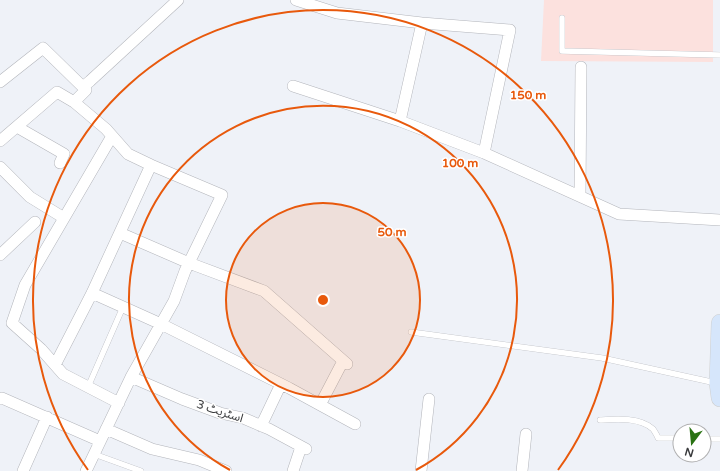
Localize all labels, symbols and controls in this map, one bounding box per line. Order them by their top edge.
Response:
text: 150 m [510,88,546,102]
text: 100 m [442,156,478,170]
text: 50 m [377,225,407,239]
centre of rings [316,293,330,307]
street label: اسٹریٹ 3 [195,397,245,425]
north arrow [672,423,712,463]
text: N [683,445,695,460]

